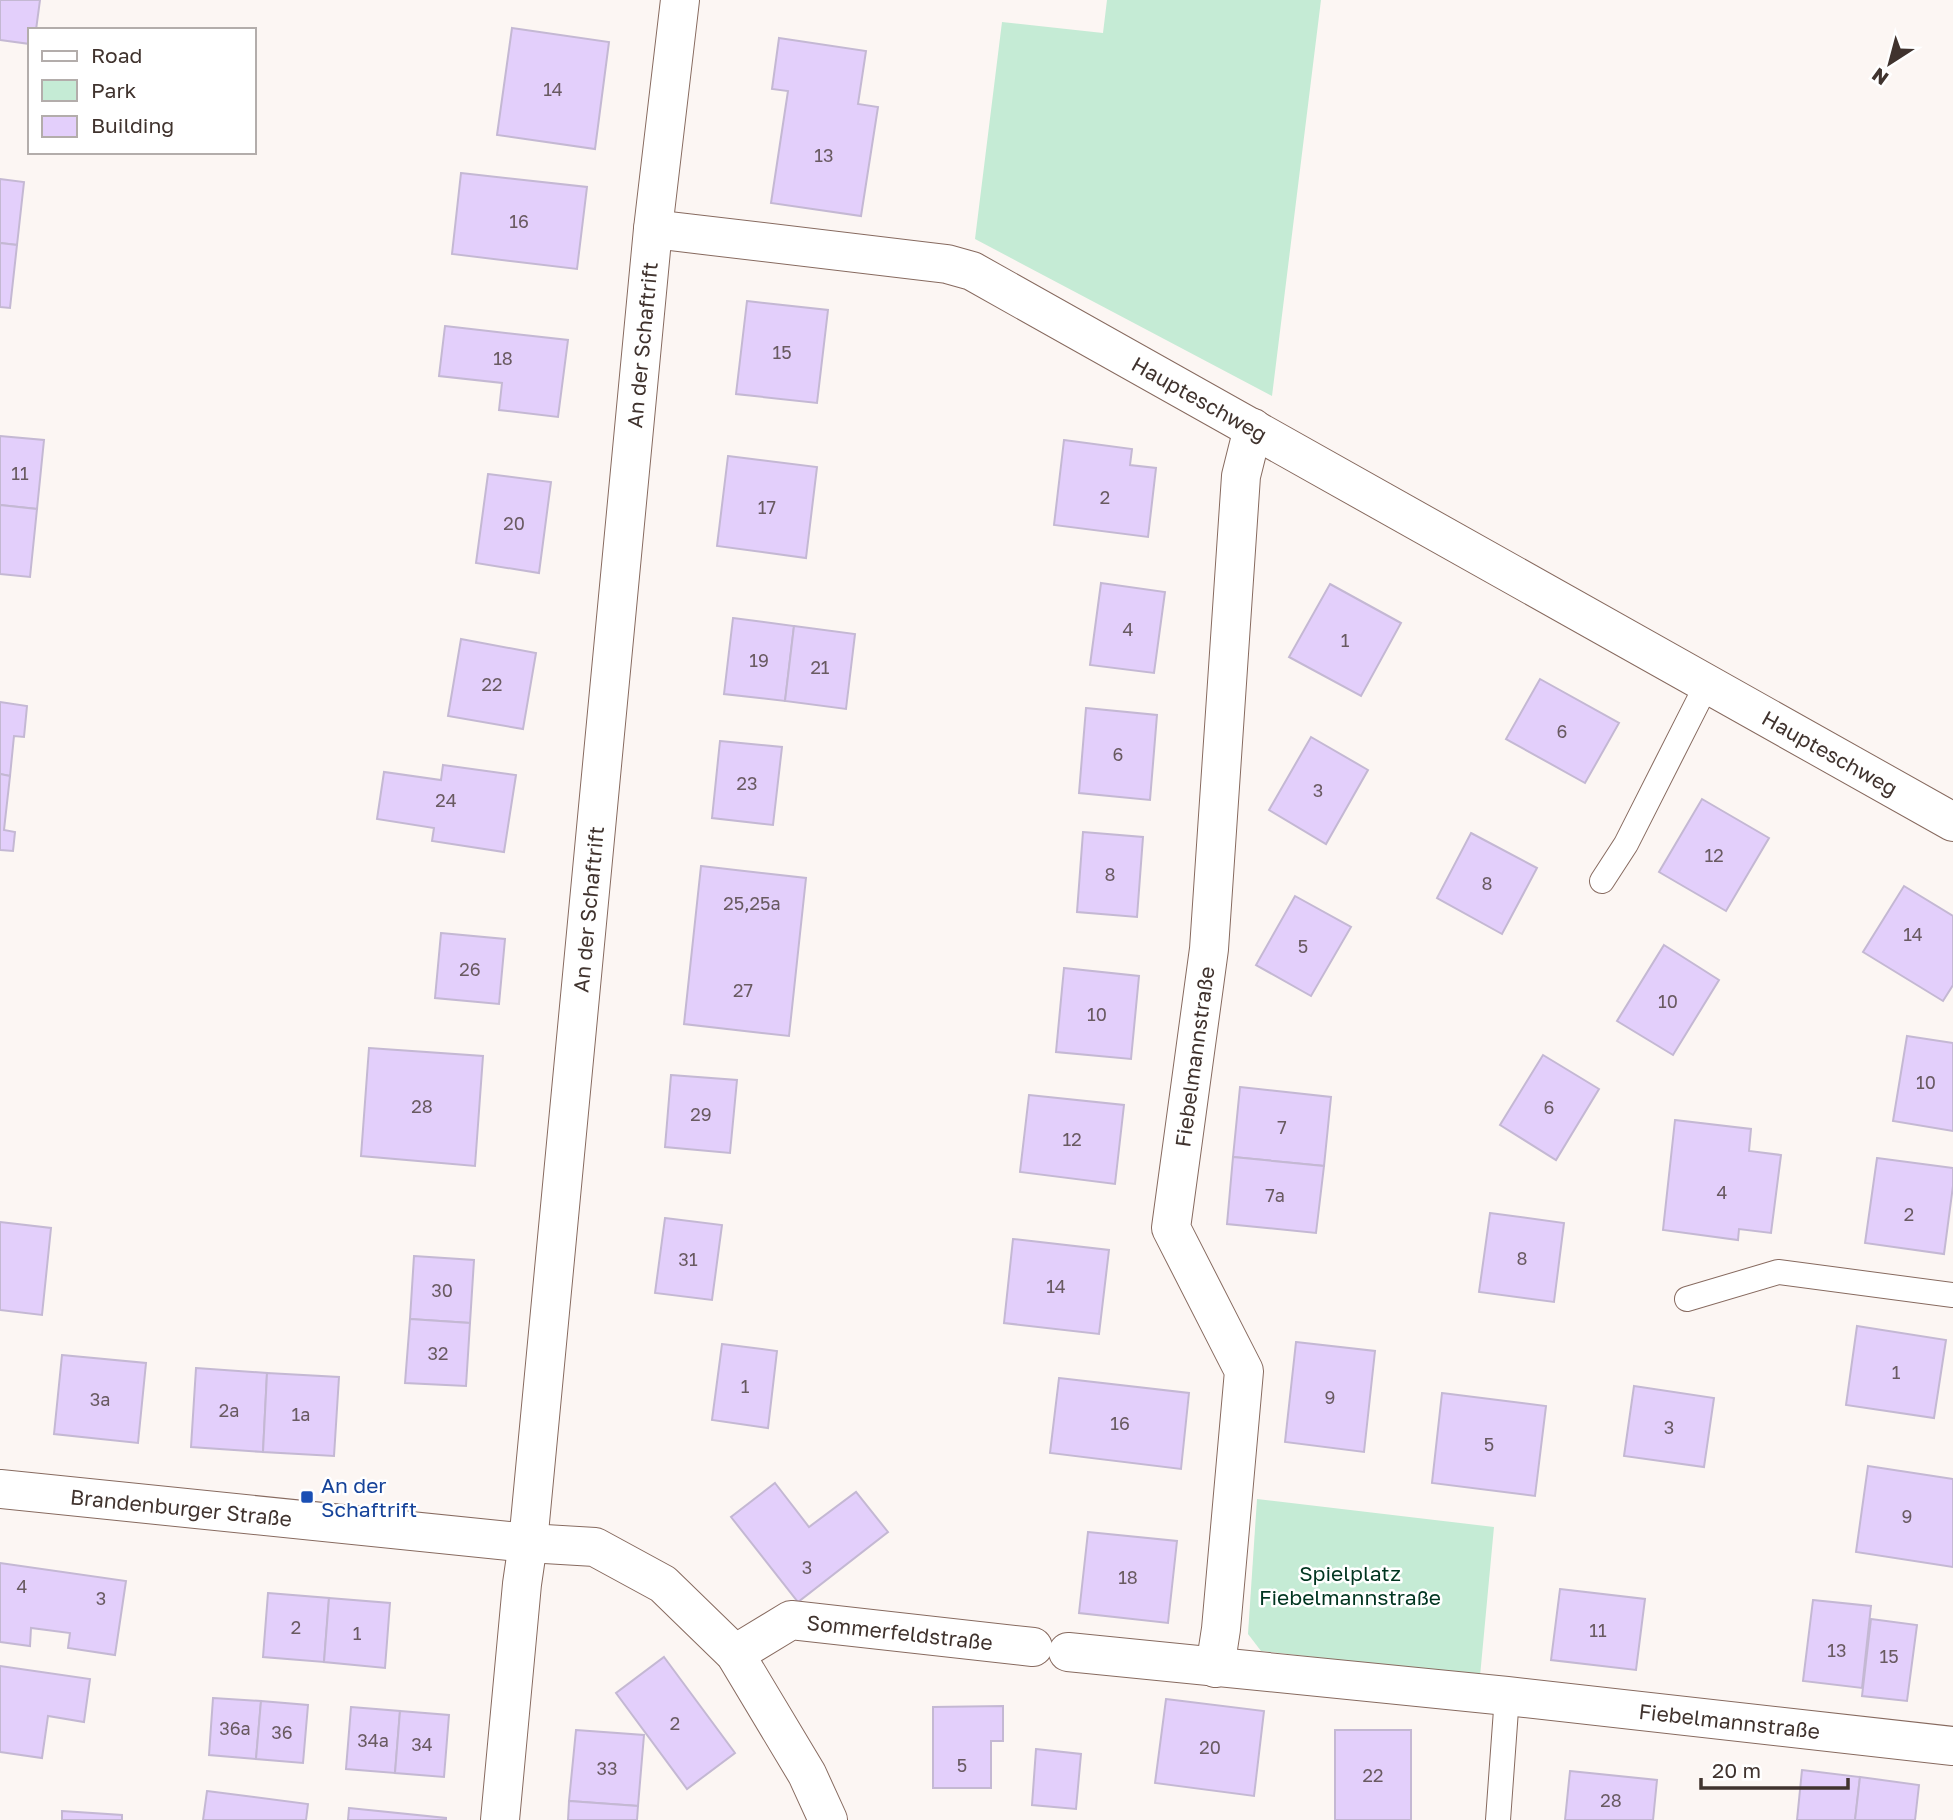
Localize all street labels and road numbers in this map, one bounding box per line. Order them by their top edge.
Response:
street label: An der Schaftrift [621,261,663,429]
street label: Haupteschweg [1127,350,1272,447]
street label: Haupteschweg [1758,704,1902,801]
street label: An der Schaftrift [567,825,609,994]
street label: Fiebelmannstraße [1169,965,1220,1149]
street label: Brandenburger Straße [69,1483,293,1532]
street label: Sommerfeldstraße [805,1609,994,1655]
street label: Fiebelmannstraße [1637,1698,1821,1744]

